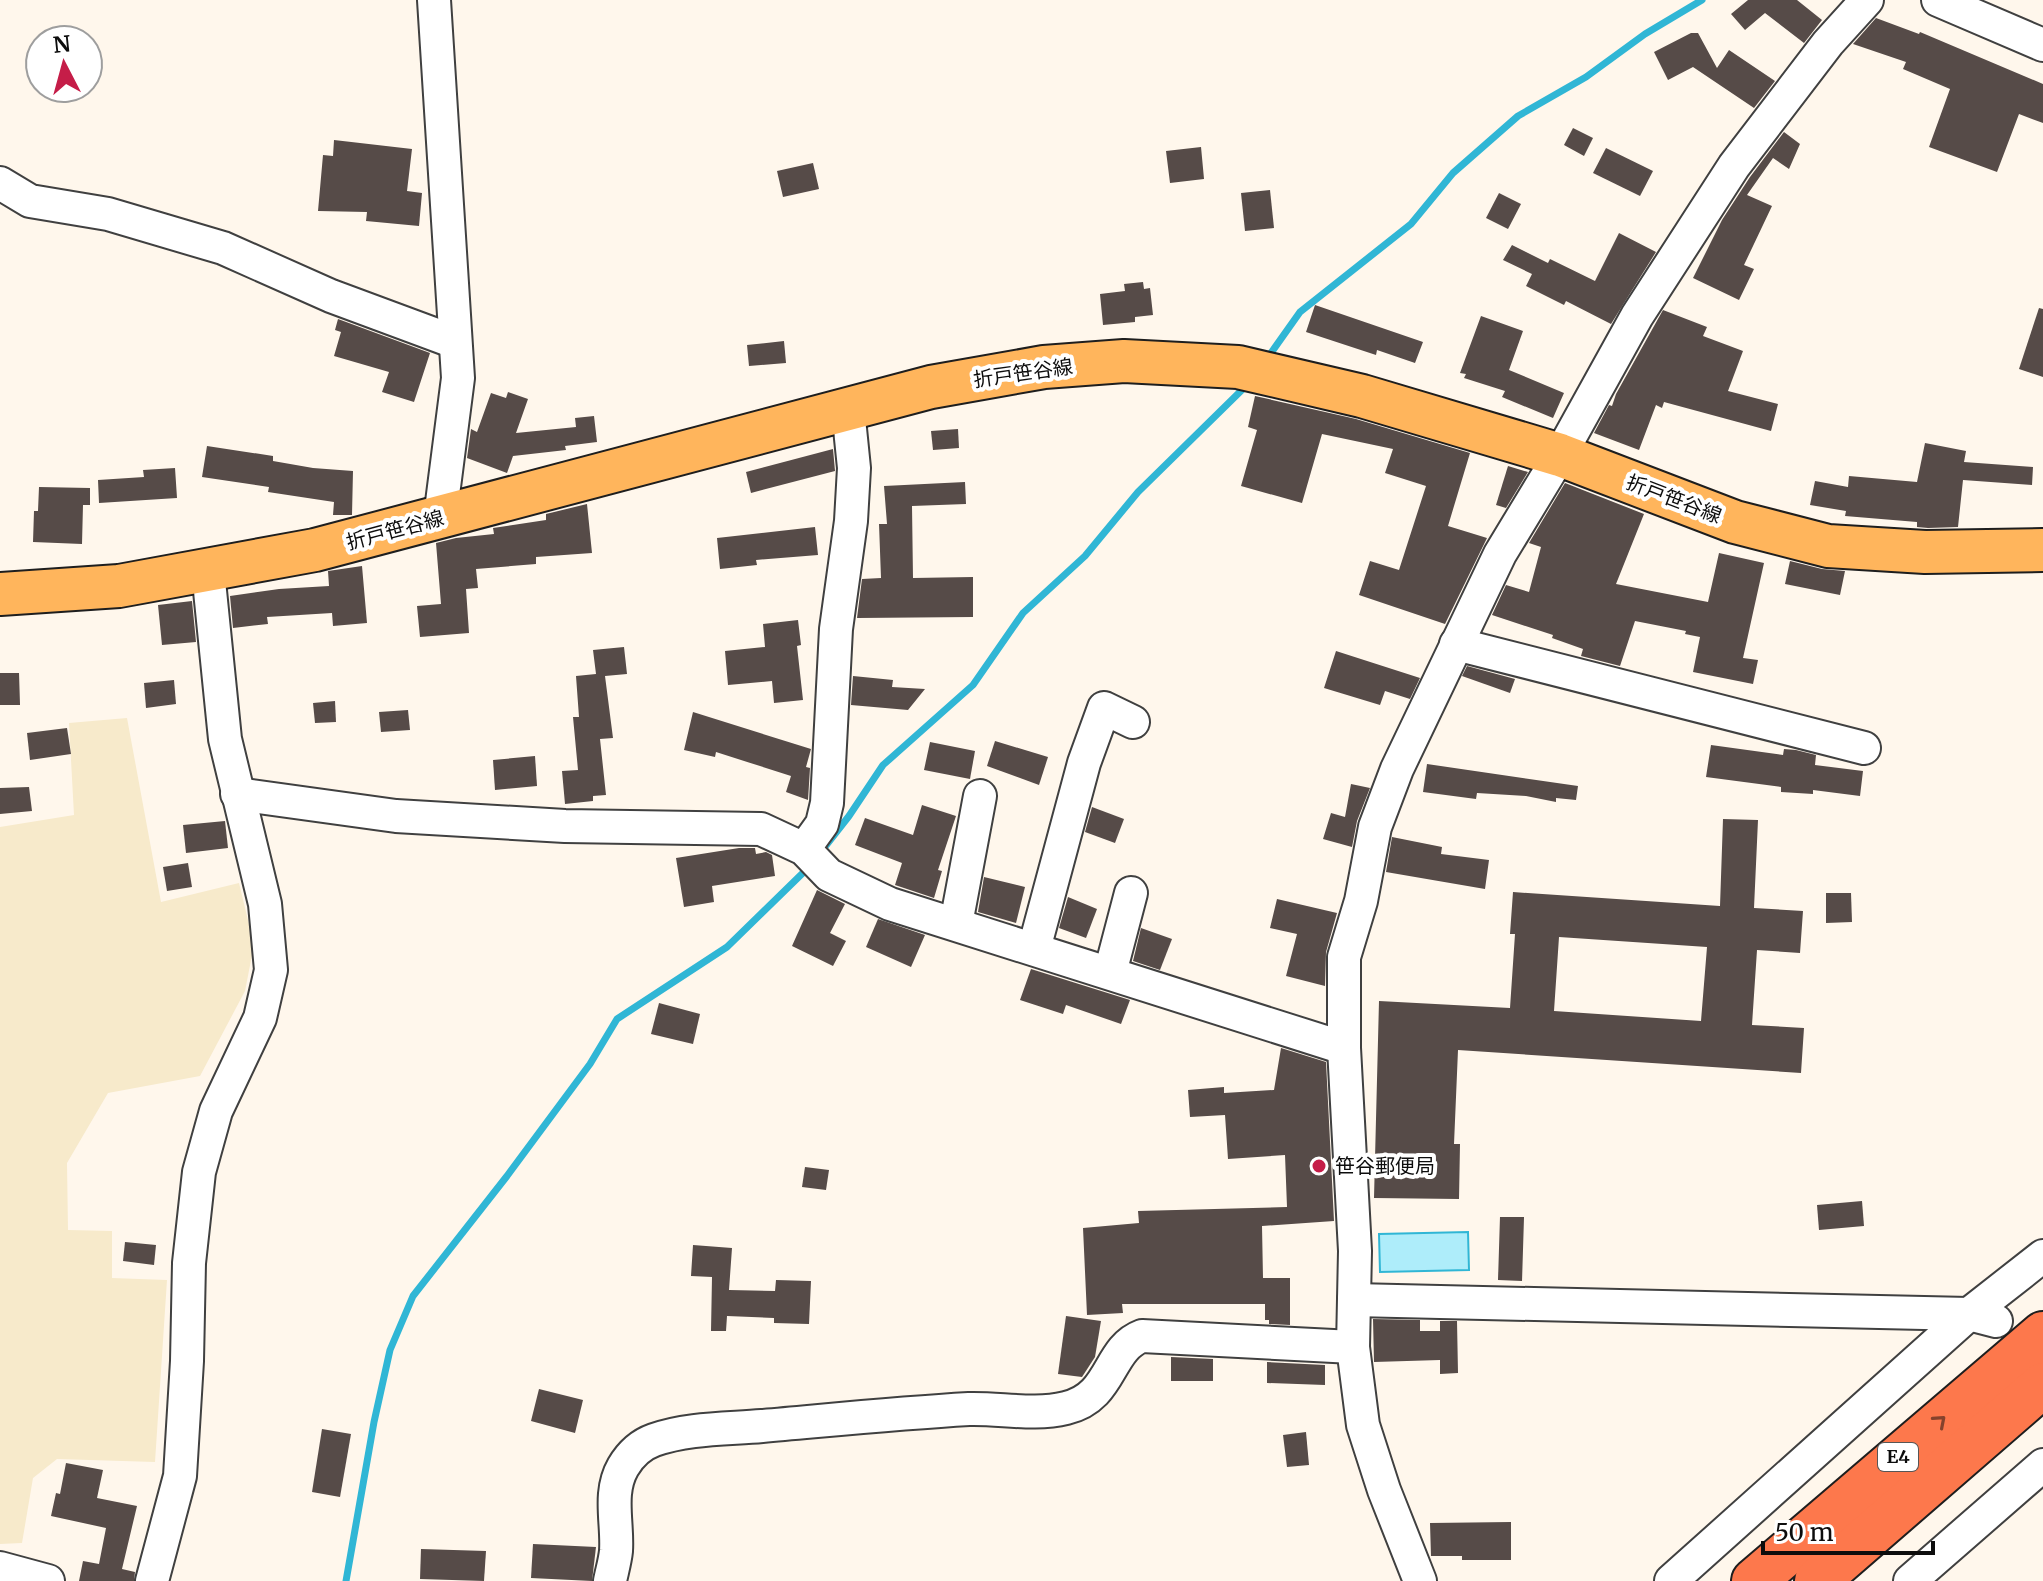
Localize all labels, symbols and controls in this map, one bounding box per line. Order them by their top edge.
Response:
north arrow [24,24,104,104]
text: N [52,29,73,59]
street label: 折戸笹谷線 [972,353,1074,392]
street label: 折戸笹谷線 [1623,469,1725,528]
street label: 折戸笹谷線 [343,505,446,555]
place label: 笹谷郵便局 [1335,1153,1435,1178]
marker: 笹谷郵便局 [1310,1157,1328,1175]
one-way arrow [1931,1416,1946,1431]
road number: E4 [1878,1443,1918,1471]
scale bar [1763,1505,1933,1555]
text: 50 m [1775,1517,1834,1548]

